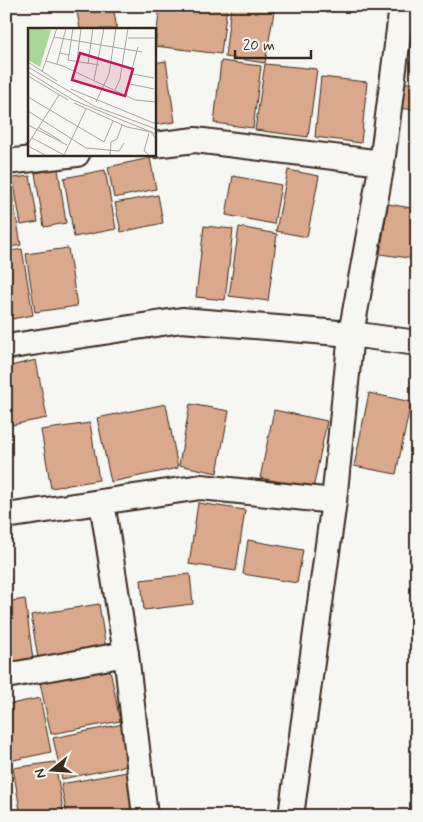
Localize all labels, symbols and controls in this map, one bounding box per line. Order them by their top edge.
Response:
inset map [28,28,155,155]
scale bar [235,28,312,60]
text: 20 m [243,36,275,56]
north arrow [28,744,78,794]
text: N [31,766,50,781]

